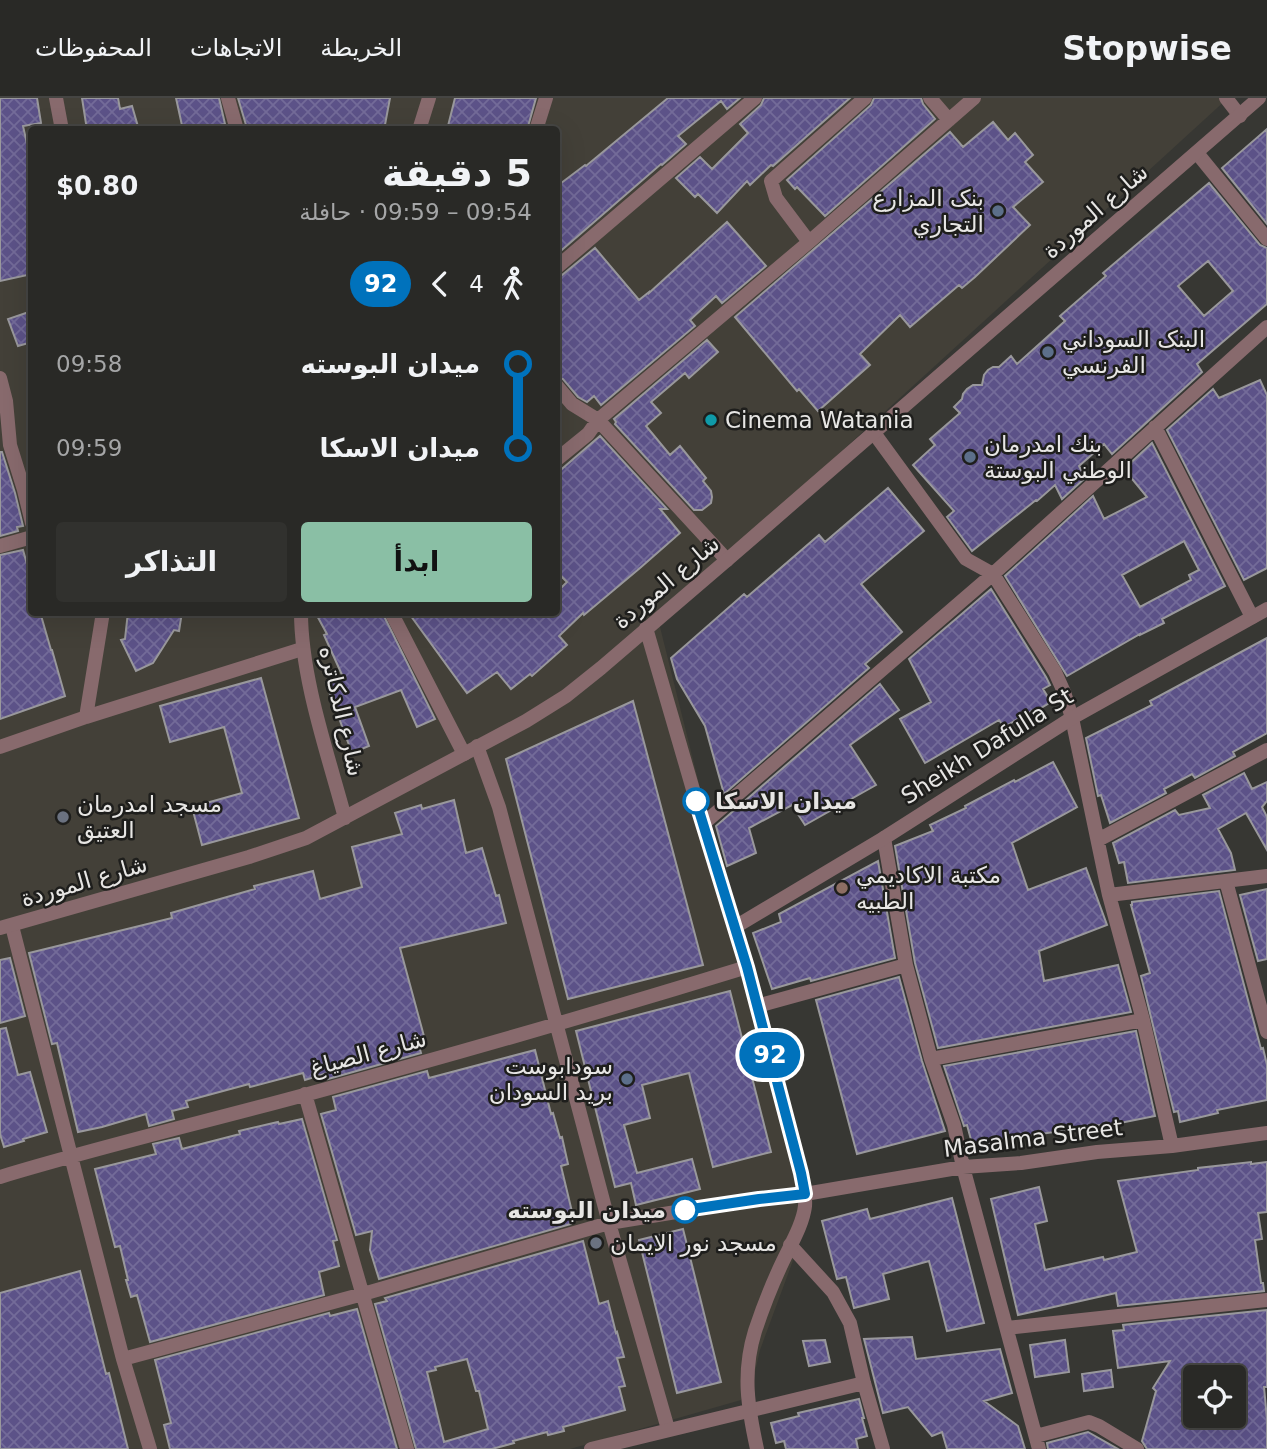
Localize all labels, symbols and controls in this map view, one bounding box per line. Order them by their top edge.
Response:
text: Stopwise [1062,29,1232,68]
text: المحفوظات [35,34,152,62]
text: الاتجاهات [190,34,282,62]
text: الخريطة [320,34,402,62]
text: 5 دقيقة [382,151,532,195]
street label: شارع الموردة [1037,158,1153,264]
text: $0.80 [56,171,138,201]
place label: بنک المزارع التجاري [872,185,984,238]
text: 09:54 – 09:59 · حافلة [299,199,532,225]
marker: بنک المزارع التجاري [990,203,1006,219]
icon: back [421,265,459,303]
icon: walk [494,265,532,303]
text: 92 [364,270,397,298]
text: 4 [469,271,484,297]
place label: البنک السوداني الفرنسي [1062,326,1205,379]
marker: البنک السوداني الفرنسي [1040,344,1056,360]
text: ميدان البوسته [301,349,480,379]
text: 09:58 [56,351,122,377]
place label: Cinema Watania [725,407,914,433]
marker: Cinema Watania [703,412,719,428]
place label: بنك امدرمان الوطني البوستة [984,431,1132,484]
text: ميدان الاسكا [319,433,480,463]
text: 09:59 [56,435,122,461]
marker: بنك امدرمان الوطني البوستة [962,449,978,465]
button: التذاكر [56,522,287,602]
button: ابدأ [301,522,532,602]
street label: شارع الموردة [608,530,725,635]
street label: شارع الدكاتره [313,643,370,779]
street label: Sheikh Dafulla St [896,683,1078,809]
marker: ميدان الاسكا [683,788,709,814]
place label: ميدان الاسكا [715,788,857,814]
place label: مسجد امدرمان العتيق [77,791,222,844]
marker: مسجد امدرمان العتيق [55,809,71,825]
street label: شارع الموردة [18,851,151,912]
place label: مكتبة الاكاديمي الطبيه [856,862,1001,914]
marker: مكتبة الاكاديمي الطبيه [834,880,850,896]
street label: شارع الصياغ [307,1025,429,1082]
line badge: 92 [738,1032,802,1078]
text: 92 [753,1041,787,1069]
place label: سودابوست بريد السودان [489,1053,613,1106]
marker: سودابوست بريد السودان [619,1071,635,1087]
street label: Masalma Street [942,1114,1124,1162]
place label: ميدان البوسته [507,1197,666,1224]
marker: ميدان البوسته [672,1197,698,1223]
place label: مسجد نور الايمان [610,1230,777,1257]
marker: مسجد نور الايمان [588,1235,604,1251]
map controls [1183,1365,1246,1428]
button: locate [1183,1365,1246,1428]

